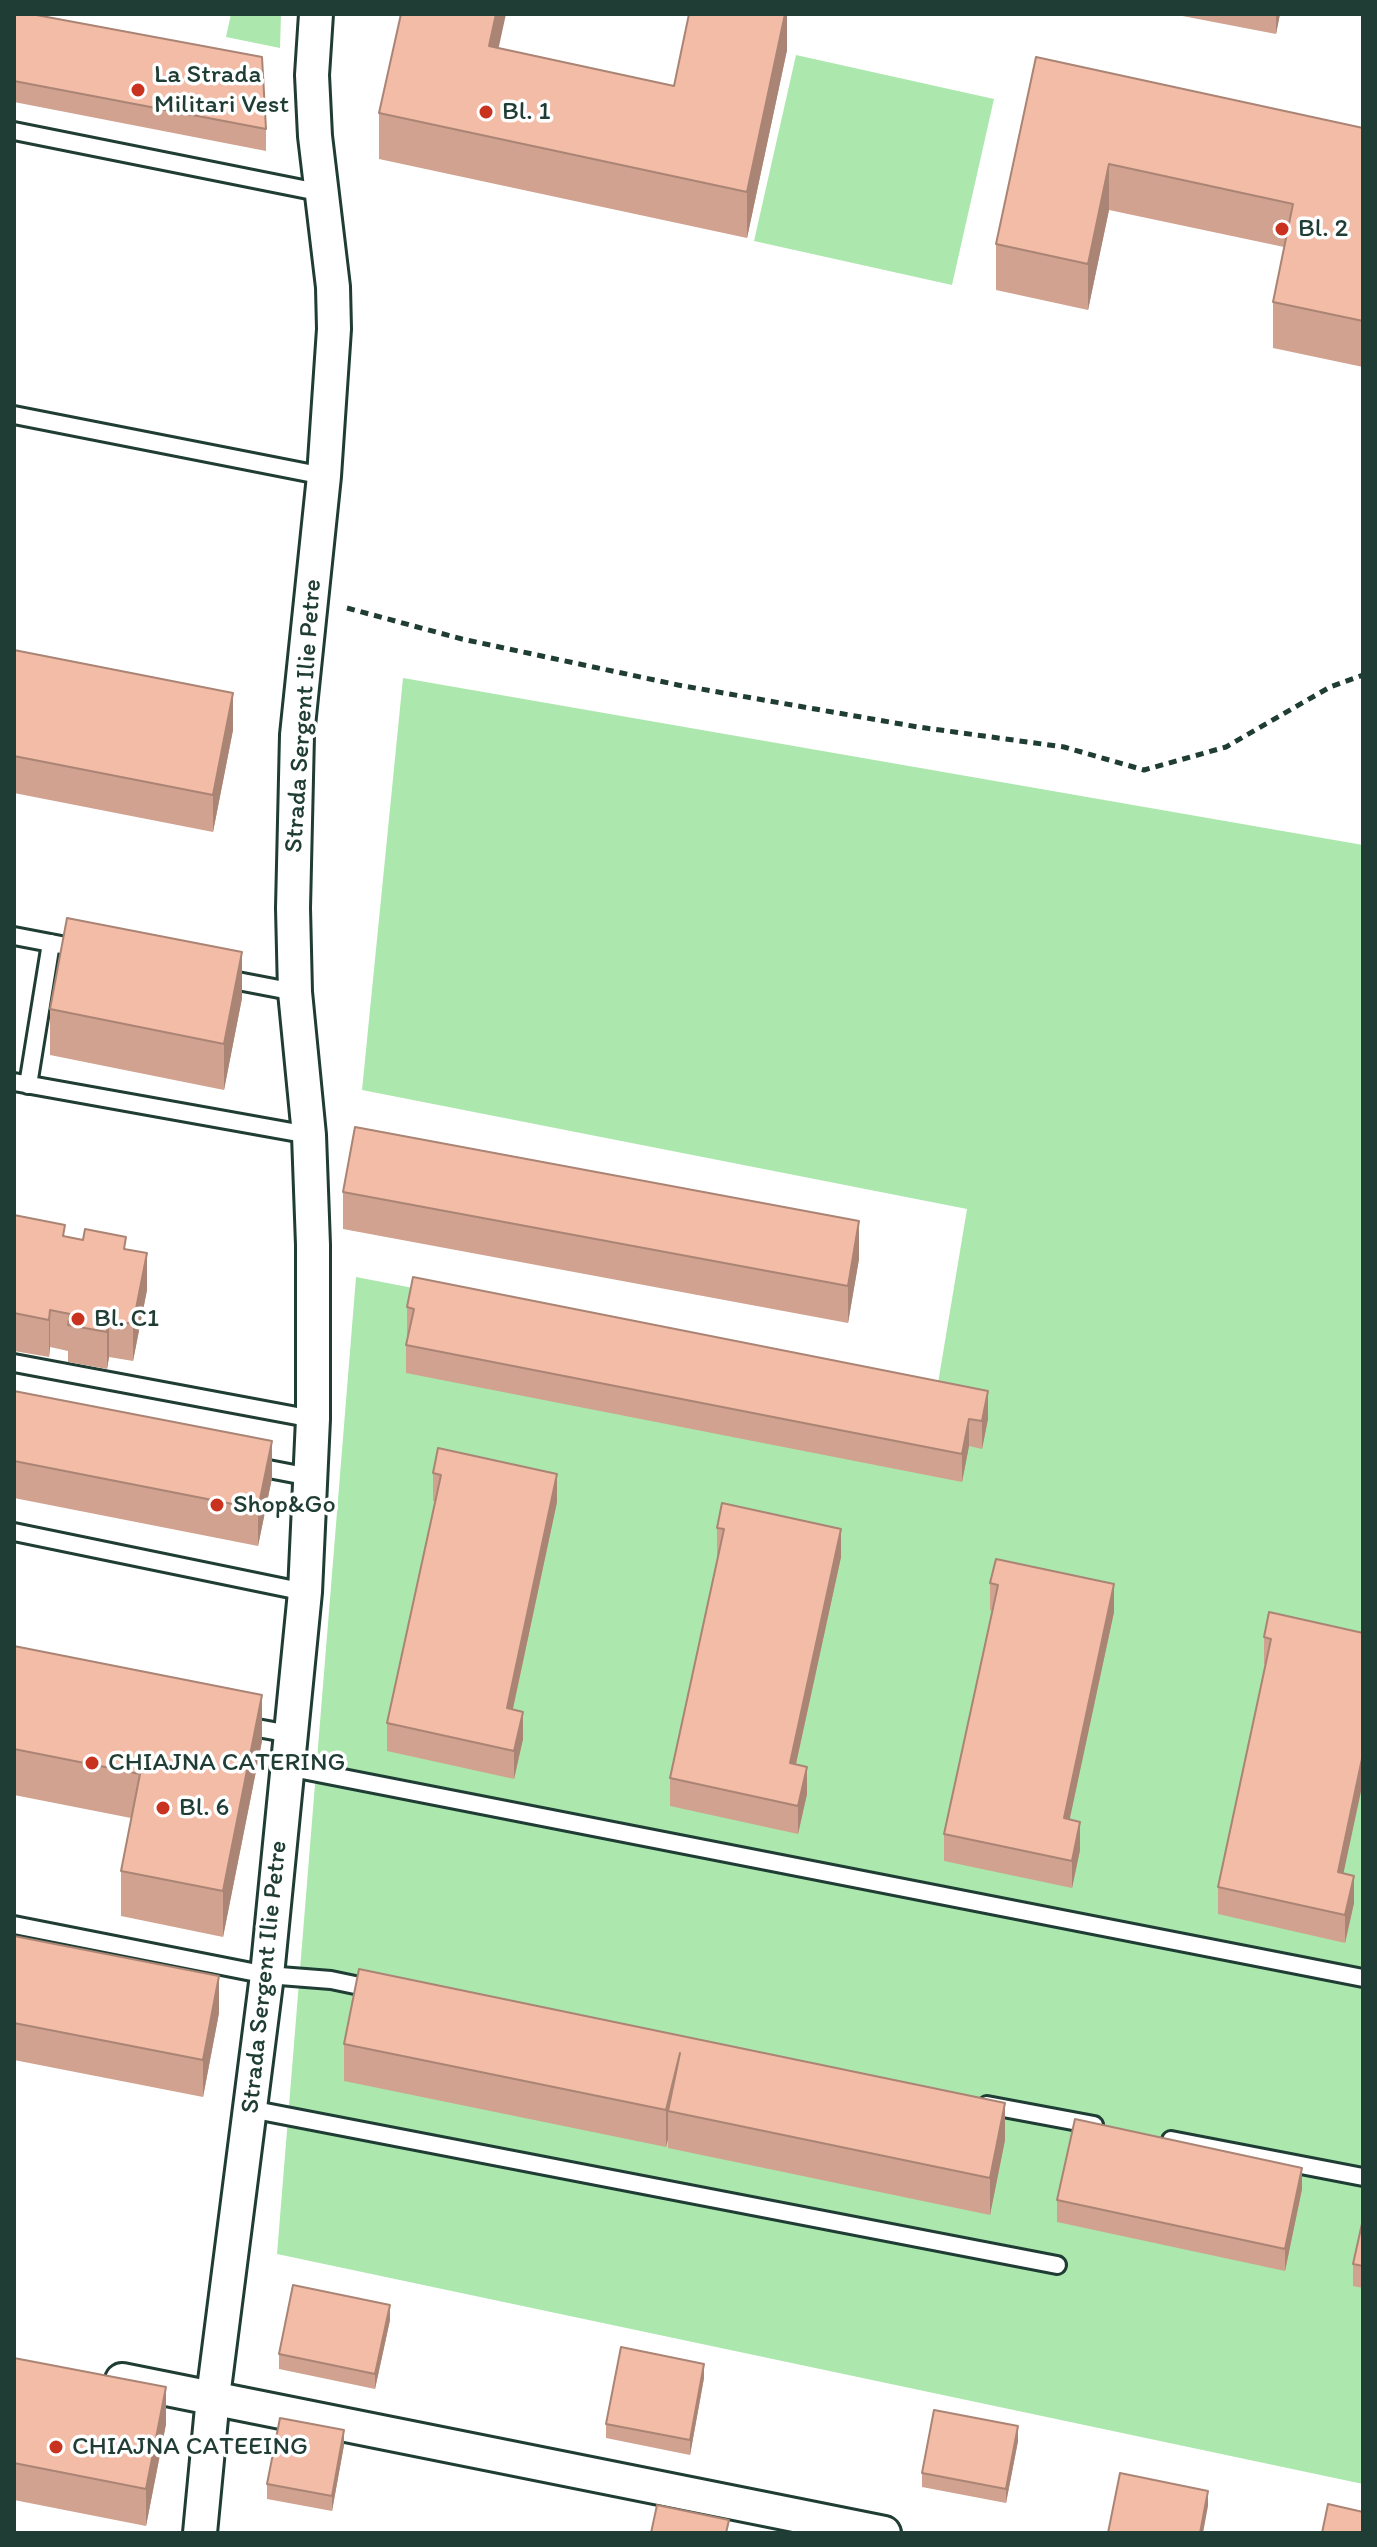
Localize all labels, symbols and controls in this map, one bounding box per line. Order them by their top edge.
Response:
place label: La Strada Militari Vest [154,59,289,120]
marker: La Strada Militari Vest [129,81,147,99]
place label: Bl. 1 [502,96,550,128]
marker: Bl. 1 [477,103,495,121]
place label: Bl. 2 [1298,213,1348,245]
marker: Bl. 2 [1273,220,1291,238]
street label: Strada Sergent Ilie Petre [279,578,329,854]
place label: Bl. C1 [94,1303,159,1335]
marker: Bl. C1 [69,1310,87,1328]
place label: Shop&Go [233,1489,336,1521]
marker: Shop&Go [208,1496,226,1514]
place label: CHIAJNA CATERING [108,1747,346,1779]
marker: CHIAJNA CATERING [83,1754,101,1772]
place label: Bl. 6 [179,1792,229,1824]
marker: Bl. 6 [154,1799,172,1817]
street label: Strada Sergent Ilie Petre [235,1839,295,2115]
place label: CHIAJNA CATEEING [72,2431,308,2463]
marker: CHIAJNA CATEEING [47,2438,65,2456]

